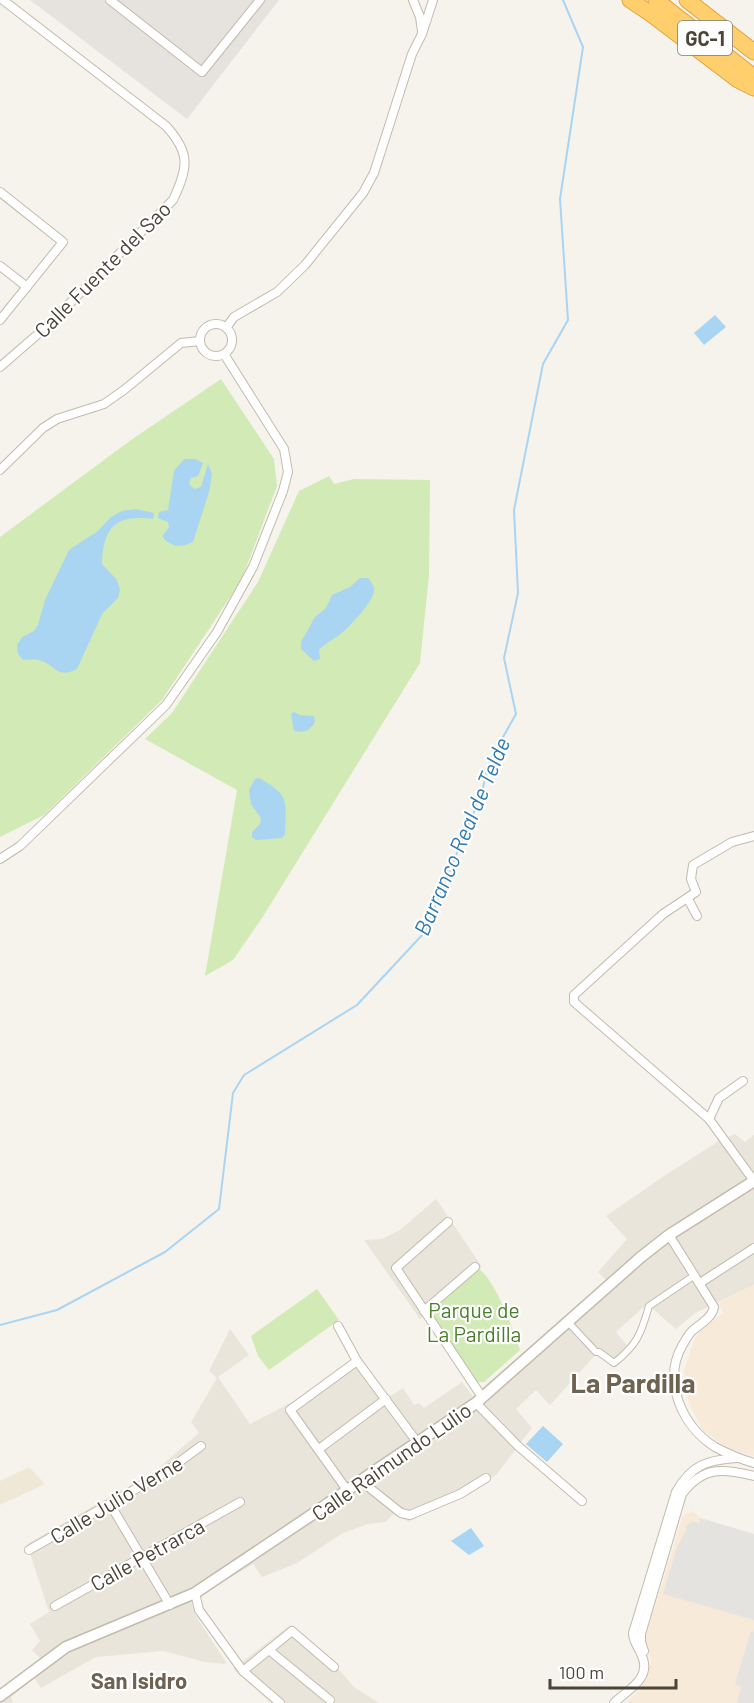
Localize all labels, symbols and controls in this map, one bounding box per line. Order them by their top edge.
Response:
road number: GC-1 [678,21,732,55]
street label: Calle Fuente del Sao [29,196,175,342]
water label: Barranco Real de Telde [408,733,514,939]
park label: Parque de La Pardilla [427,1297,521,1346]
district label: La Pardilla [571,1366,695,1398]
street label: Calle Raimundo Lulio [306,1397,476,1525]
street label: Calle Julio Verne [45,1450,187,1548]
street label: Calle Petrarca [86,1512,208,1596]
scale bar [550,1652,676,1690]
text: 100 m [559,1661,604,1683]
district label: San Isidro [91,1667,187,1693]

